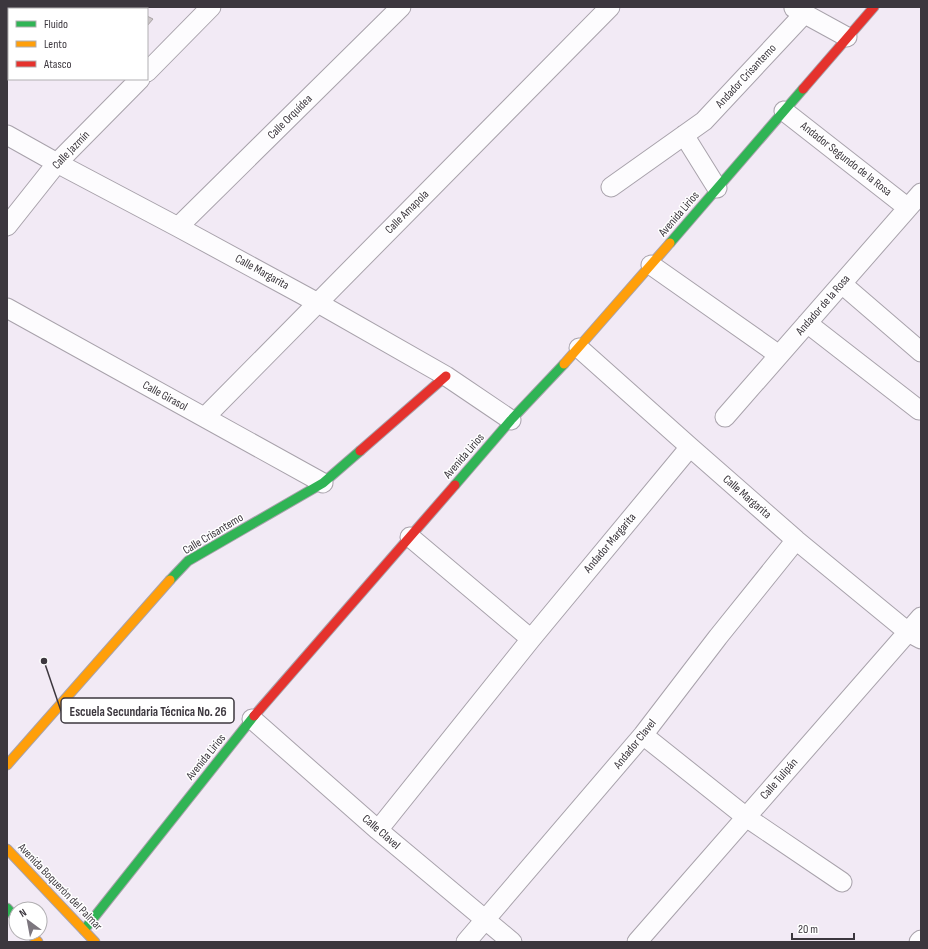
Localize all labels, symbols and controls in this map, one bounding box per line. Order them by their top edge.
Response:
legend [8,8,148,80]
text: Fluido [44,17,68,32]
text: Lento [44,37,67,52]
street label: Andador Crisantemo [712,41,779,112]
text: Atasco [43,57,71,72]
street label: Calle Orquídea [264,91,316,143]
street label: Andador Segundo de la Rosa [796,118,895,200]
street label: Calle Jazmín [49,128,93,172]
street label: Calle Amapola [382,187,432,237]
street label: Avenida Lirios [655,188,703,240]
street label: Calle Margarita [232,251,292,293]
street label: Andador de la Rosa [792,271,854,339]
street label: Calle Girasol [140,378,190,414]
street label: Avenida Lirios [440,430,488,482]
street label: Calle Margarita [720,472,775,522]
street label: Calle Crisantemo [180,510,246,558]
street label: Andador Margarita [580,510,640,577]
callout: Escuela Secundaria Técnica No. 26 [61,698,234,723]
text: Escuela Secundaria Técnica No. 26 [69,704,227,720]
street label: Andador Clavel [610,716,660,773]
street label: Avenida Lirios [182,731,229,784]
street label: Calle Tulipán [757,755,801,803]
street label: Calle Clavel [359,811,403,853]
street label: Avenida Boquerón del Palmar [14,840,106,934]
north arrow [8,901,48,941]
text: N [17,906,29,920]
scale bar [792,915,854,941]
text: 20 m [798,922,818,937]

